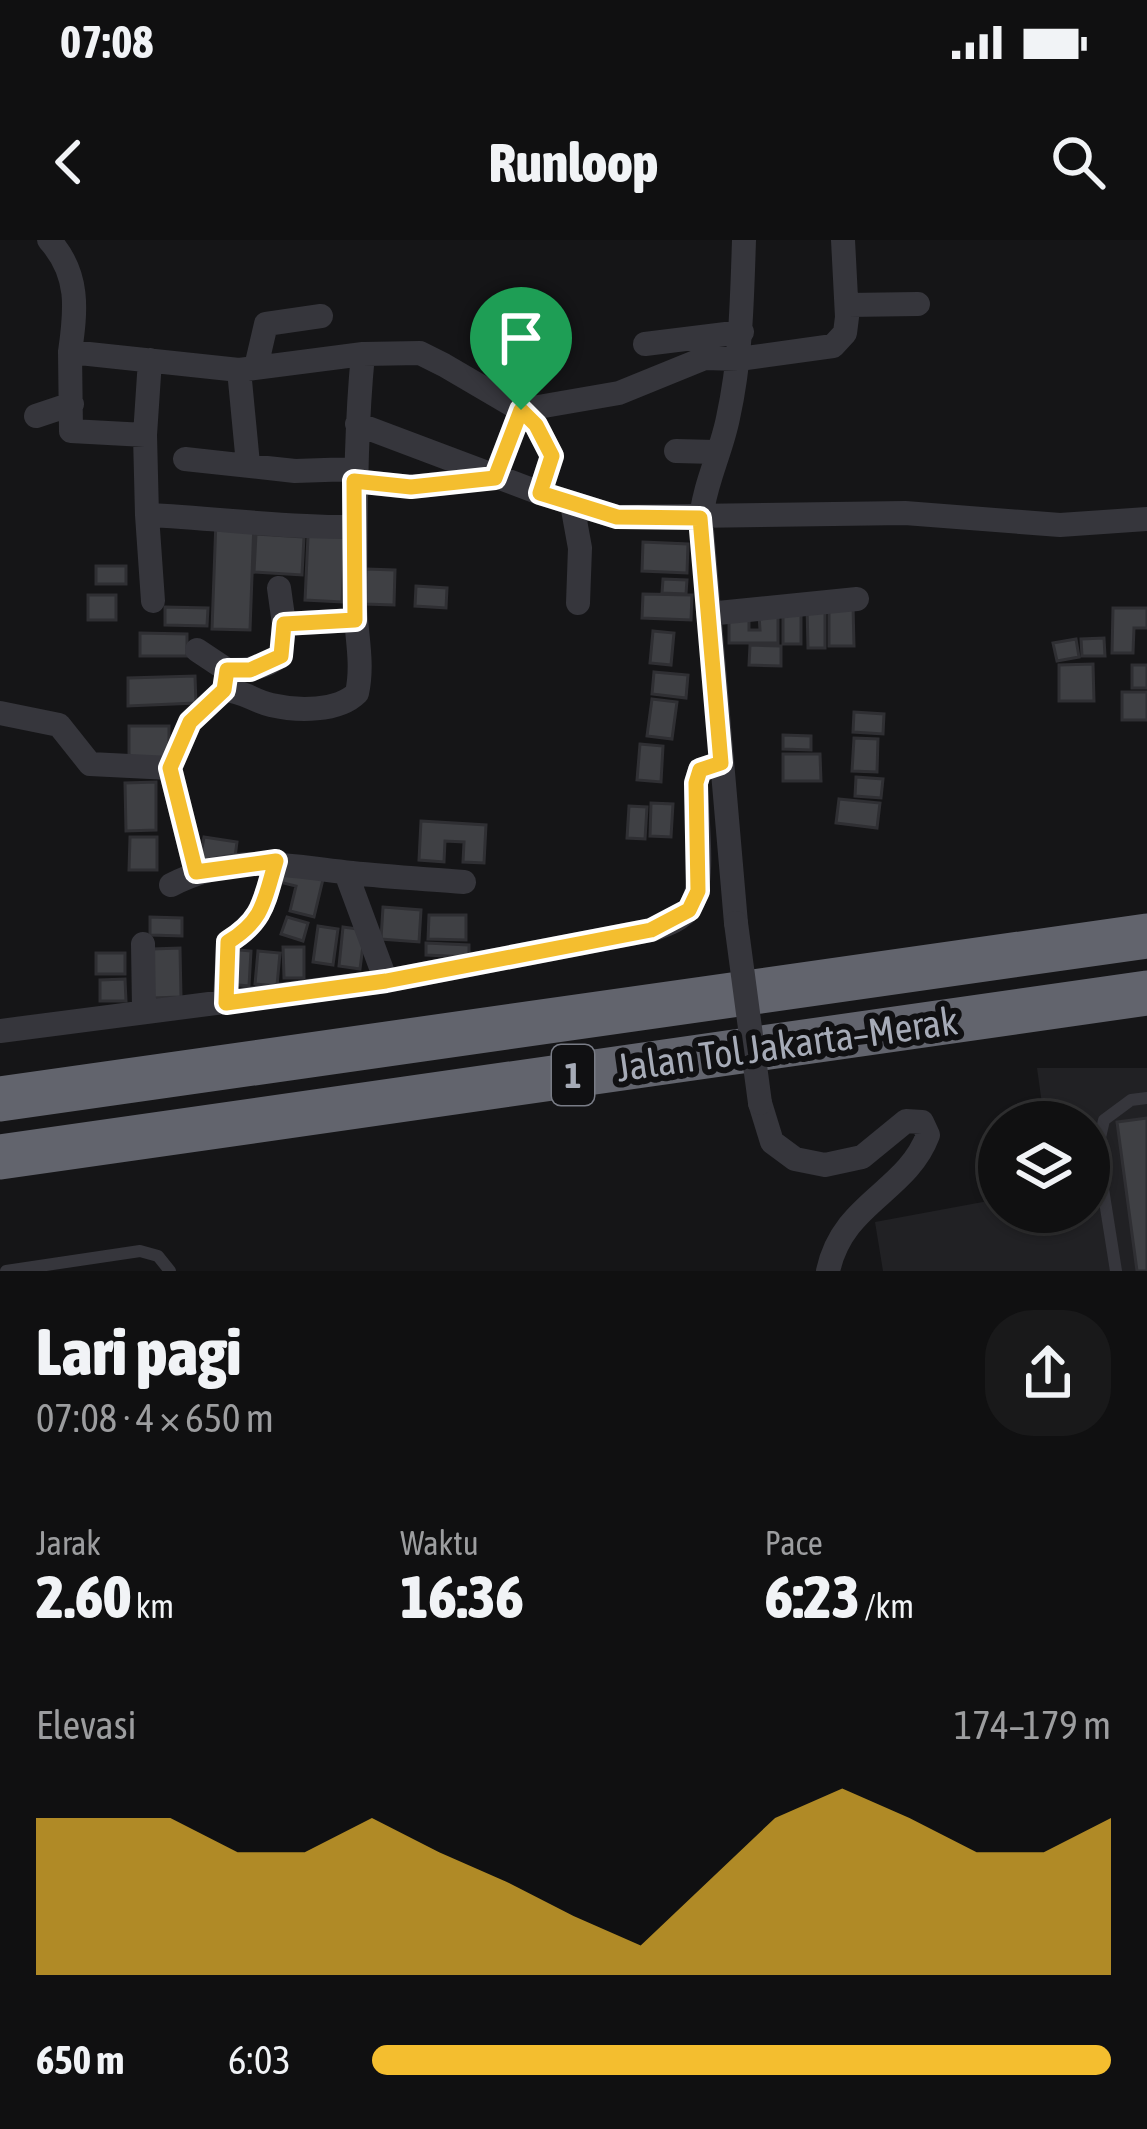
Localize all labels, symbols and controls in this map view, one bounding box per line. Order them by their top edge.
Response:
text: 07:08 [60,16,154,68]
icon: back [36,129,102,195]
icon: search [1045,129,1111,195]
text: Runloop [489,132,658,193]
pin [470,287,572,410]
icon: arrive [488,305,554,371]
street label: Jalan Tol Jakarta–Merak [614,998,960,1090]
road number: 1 [552,1045,594,1105]
map controls [978,1101,1110,1233]
button: layers [978,1101,1110,1233]
button: share [985,1310,1111,1436]
text: Lari pagi [36,1313,241,1389]
text: 07:08 · 4 × 650 m [36,1396,274,1440]
text: Jarak [36,1524,101,1562]
text: Waktu [400,1524,479,1562]
text: Pace [765,1524,823,1562]
text: 2.60 [36,1562,131,1631]
text: 16:36 [400,1562,524,1631]
text: 6:23 [765,1562,860,1631]
text: km [131,1587,174,1625]
text: /km [860,1587,914,1625]
text: Elevasi [36,1703,136,1747]
text: 174–179 m [954,1703,1111,1747]
text: 650 m [36,2038,124,2082]
text: 6:03 [228,2038,291,2082]

